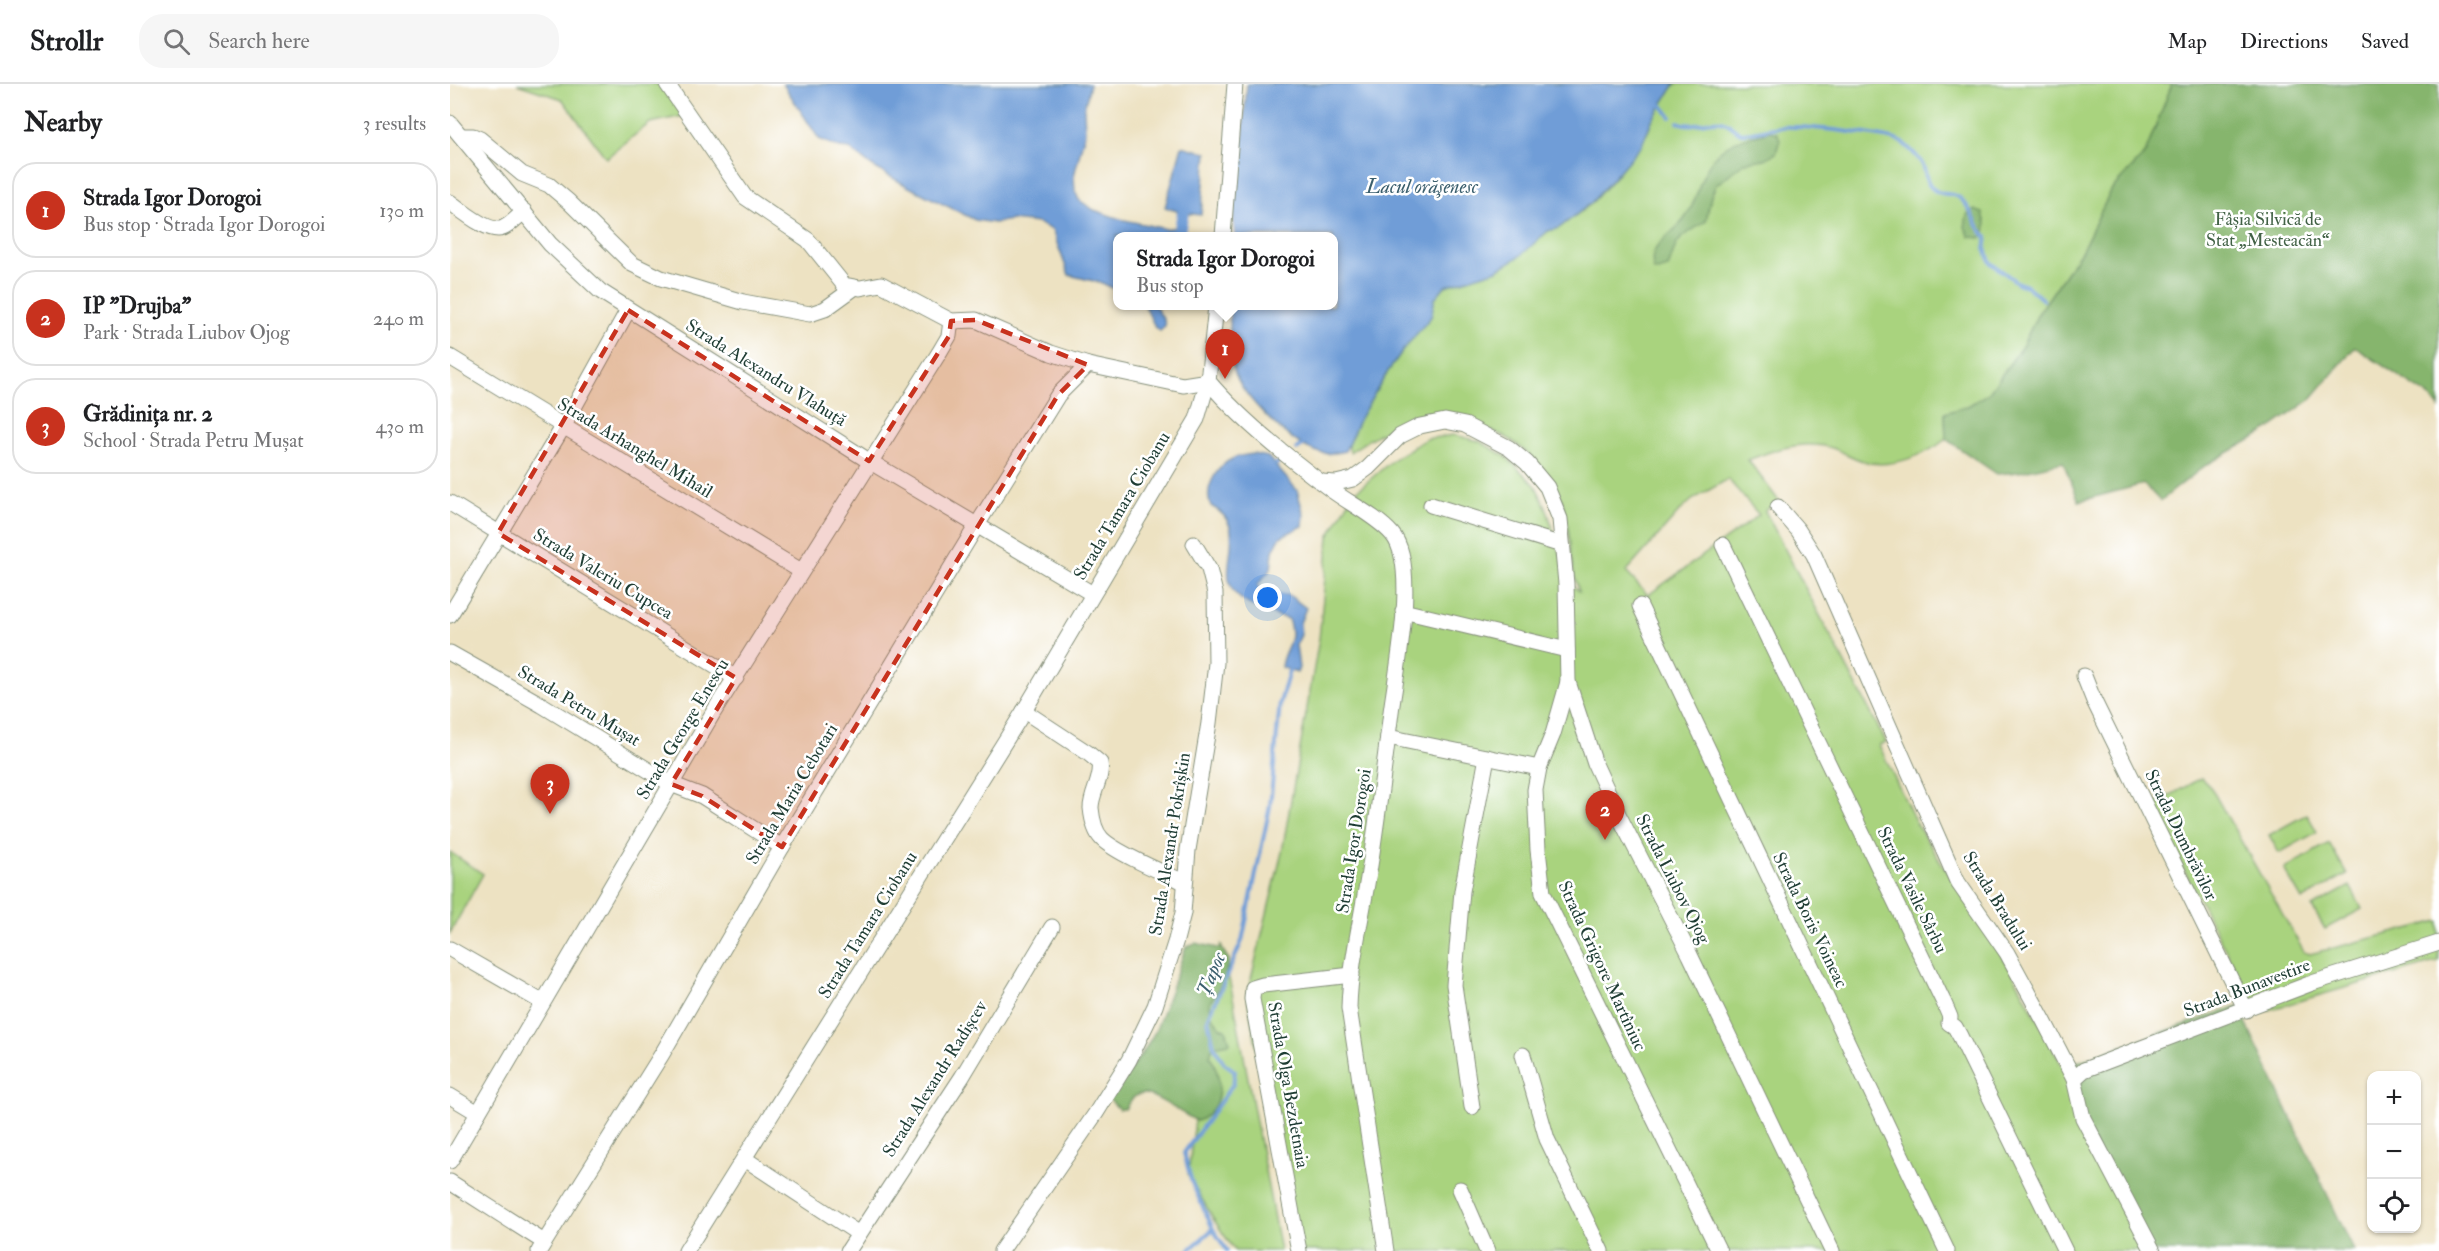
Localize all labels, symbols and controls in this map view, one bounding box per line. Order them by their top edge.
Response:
search box [139,14,559,68]
text: Strollr [30,24,103,59]
icon: search [160,25,193,58]
text: Search here [208,27,310,55]
text: Map [2167,28,2207,55]
text: Directions [2240,28,2328,55]
text: Saved [2361,28,2409,55]
text: Nearby [24,107,102,139]
text: 3 results [363,111,426,136]
water label: Lacul orăşenesc [1365,174,1479,199]
text: Strada Igor Dorogoi [83,184,262,212]
text: 1 [42,198,49,223]
text: 130 m [379,198,424,223]
park label: Fâșia Silvică de Stat „Mesteacăn“ [2206,208,2330,252]
text: Bus stop · Strada Igor Dorogoi [83,212,325,237]
popup [1113,232,1338,310]
text: Strada Igor Dorogoi [1136,245,1315,273]
text: Bus stop [1136,273,1204,298]
text: IP "Drujba" [83,292,191,320]
text: 2 [40,306,51,331]
text: 240 m [373,306,424,331]
street label: Strada Аlexandru Vlahuță [681,314,851,432]
text: Park · Strada Liubov Ojog [83,320,290,345]
pin: 1 [1206,330,1244,379]
street label: Strada Arhanghel Mihail [553,393,717,504]
text: Grădinița nr. 2 [83,400,213,428]
text: 3 [42,414,49,439]
text: 430 m [376,414,424,439]
text: School · Strada Petru Mușat [83,428,304,453]
street label: Strada Tamara Ciobanu [1069,428,1175,584]
street label: Strada Valeriu Cupcea [529,523,678,625]
your location [1253,583,1282,612]
street label: Strada George Enescu [632,654,734,804]
street label: Strada Petru Mușat [513,660,645,752]
street label: Strada Maria Cebotari [741,719,843,869]
street label: Strada Alexandr Pokrîșkin [1144,751,1196,937]
pin: 3 [530,764,570,814]
street label: Strada Dumbrăvilor [2139,766,2223,905]
street label: Strada Igor Dorogoi [1331,767,1377,915]
pin: 2 [1586,790,1624,840]
street label: Strada Liubov Ojog [1630,810,1716,949]
street label: Strada Vasile Sârbu [1871,823,1953,957]
street label: Strada Tamara Ciobanu [813,847,923,1003]
street label: Strada Bradului [1957,847,2037,955]
street label: Strada Boris Voineac [1767,848,1853,992]
street label: Strada Grigore Martîniuc [1553,877,1651,1055]
water label: Țapoc [1191,948,1232,1000]
street label: Strada Bunavestire [2181,953,2314,1023]
street label: Strada Alexandr Radișcev [878,996,993,1161]
street label: Strada Olga Bezdetnaia [1262,1000,1314,1170]
map controls [2367,1071,2421,1233]
button: + [2367,1071,2421,1125]
button: − [2367,1125,2421,1179]
button: locate [2367,1179,2421,1233]

